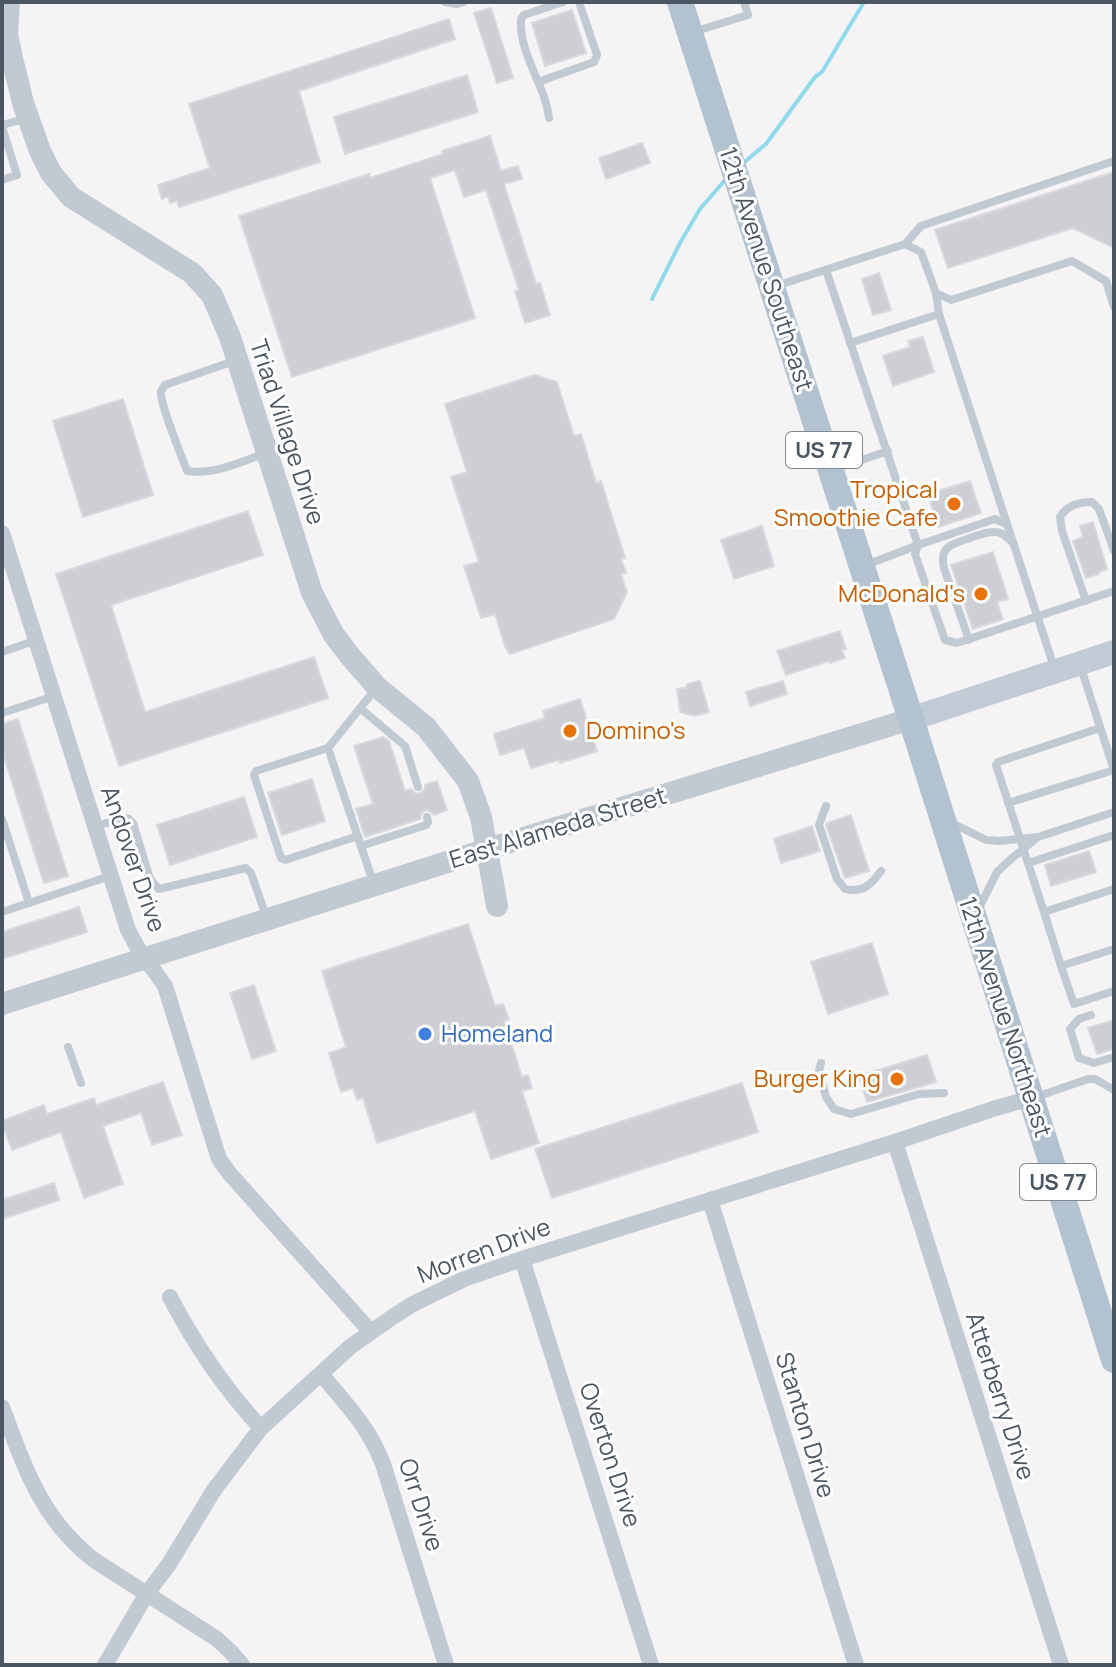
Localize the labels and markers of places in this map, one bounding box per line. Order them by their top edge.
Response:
place label: Tropical Smoothie Cafe [774,472,938,533]
marker: Tropical Smoothie Cafe [945,495,963,513]
place label: McDonald's [838,576,965,609]
marker: McDonald's [972,585,990,603]
place label: Domino's [586,713,686,746]
marker: Domino's [561,722,579,740]
place label: Homeland [441,1016,553,1049]
marker: Homeland [416,1025,434,1043]
place label: Burger King [754,1061,881,1094]
marker: Burger King [888,1070,906,1088]

